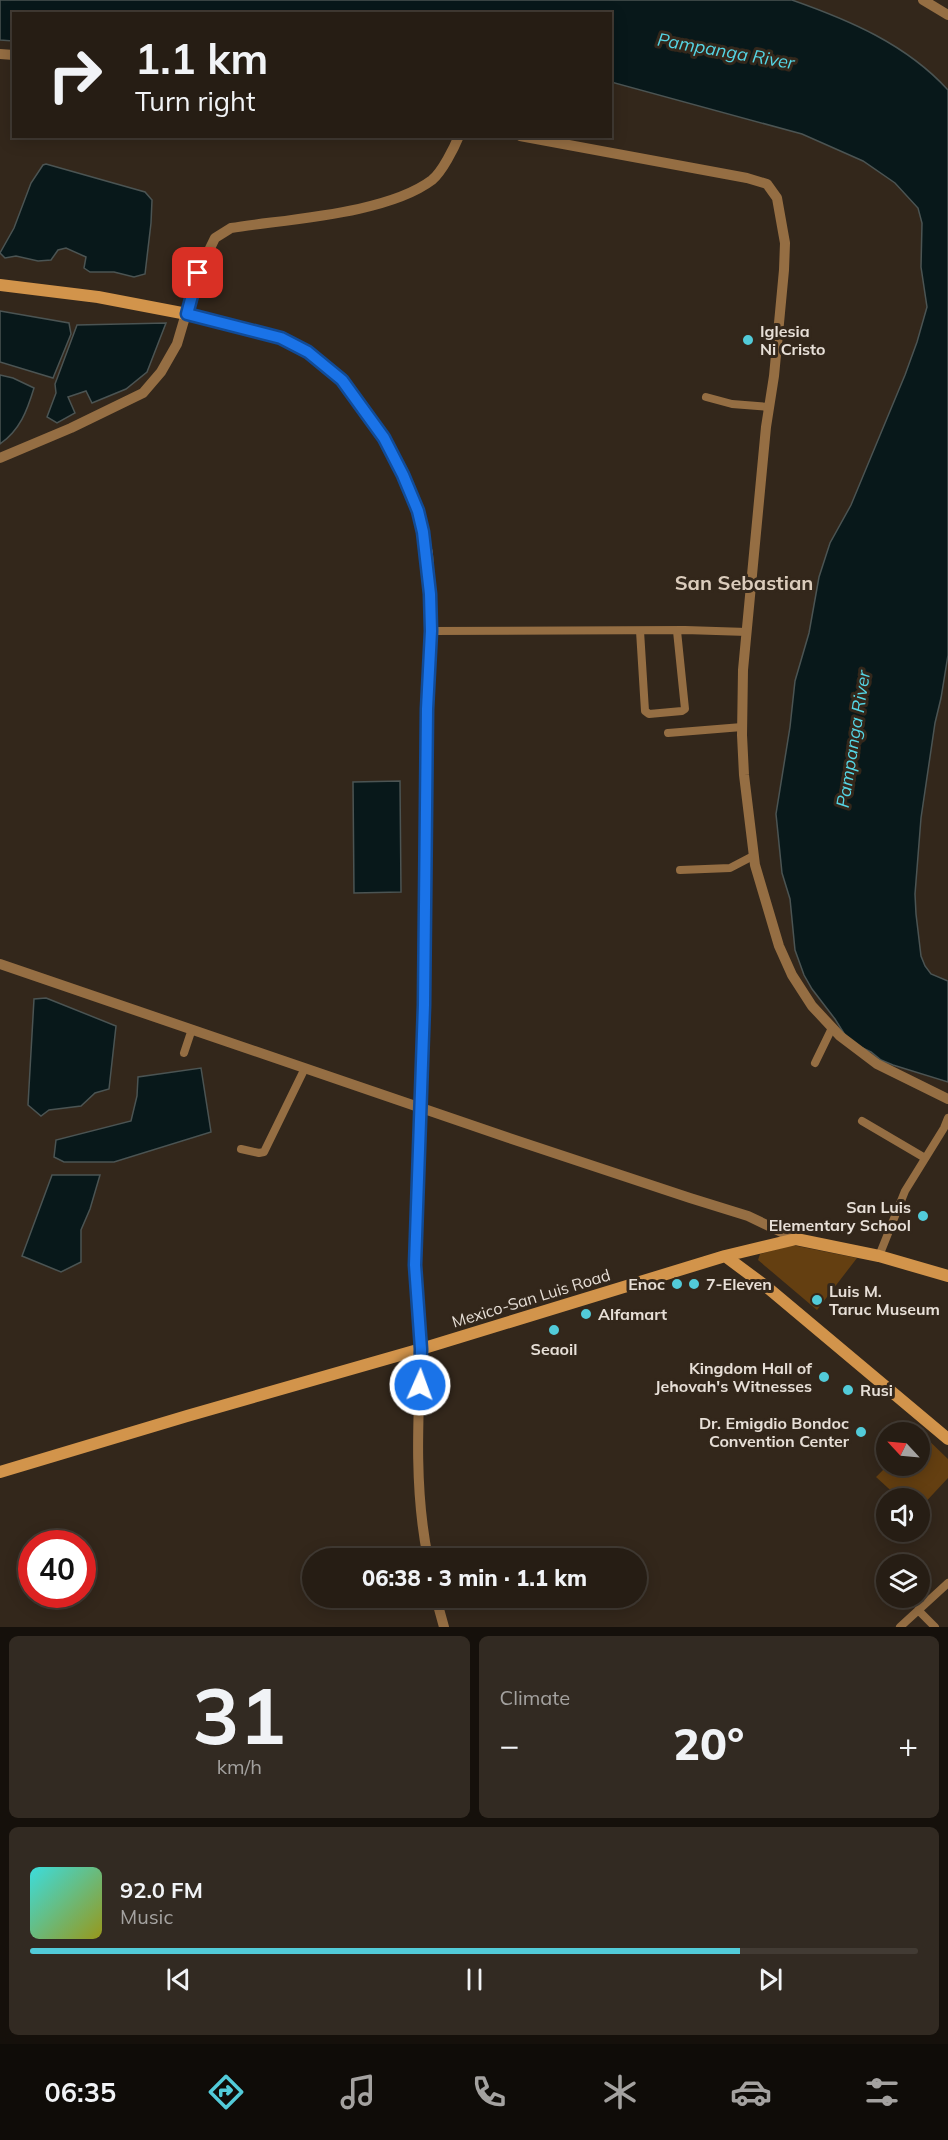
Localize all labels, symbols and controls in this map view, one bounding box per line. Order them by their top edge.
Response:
water label: Pampanga River [656,28,798,75]
text: 1.1 km [135,32,268,85]
icon: right [36,36,114,114]
text: Turn right [135,84,255,118]
pin [172,247,223,298]
icon: arrive [181,256,214,289]
place label: Iglesia Ni Cristo [760,321,825,359]
marker: Iglesia Ni Cristo [741,333,755,347]
district label: San Sebastian [675,570,813,595]
water label: Pampanga River [831,667,875,809]
place label: San Luis Elementary School [769,1197,911,1235]
marker: San Luis Elementary School [916,1209,930,1223]
street label: Mexico-San Luis Road [449,1264,613,1332]
place label: Enoc [628,1274,665,1294]
place label: 7-Eleven [706,1274,772,1294]
marker: Enoc [670,1277,684,1291]
marker: 7-Eleven [687,1277,701,1291]
place label: Luis M. Taruc Museum [829,1281,940,1319]
marker: Luis M. Taruc Museum [810,1293,824,1307]
place label: Alfamart [598,1304,667,1324]
marker: Alfamart [579,1307,593,1321]
marker: Seaoil [547,1323,561,1337]
place label: Seaoil [531,1339,577,1359]
position arrow [388,1353,452,1417]
place label: Kingdom Hall of Jehovah's Witnesses [655,1358,813,1396]
marker: Kingdom Hall of Jehovah's Witnesses [817,1370,831,1384]
place label: Rusi [860,1380,893,1400]
marker: Rusi [841,1383,855,1397]
place label: Dr. Emigdio Bondoc Convention Center [699,1413,850,1451]
north arrow [876,1422,930,1476]
map controls [876,1422,930,1608]
marker: Dr. Emigdio Bondoc Convention Center [854,1425,868,1439]
button: sound [876,1488,930,1542]
speed limit sign: 40 [18,1530,96,1608]
button: layers [876,1554,930,1608]
text: 06:38 · 3 min · 1.1 km [362,1564,587,1592]
text: 31 [192,1666,286,1764]
text: Climate [500,1685,570,1710]
text: 20° [673,1715,744,1771]
text: − [500,1724,519,1765]
text: + [898,1724,918,1765]
text: km/h [217,1754,262,1779]
text: 92.0 FM [120,1876,203,1904]
text: Music [120,1904,173,1929]
icon: previous [162,1963,195,1996]
icon: pause [458,1963,491,1996]
icon: next [754,1963,787,1996]
icon: directions [205,2071,247,2113]
icon: music [337,2071,379,2113]
icon: phone [468,2071,510,2113]
icon: climate [599,2071,641,2113]
icon: car [730,2071,772,2113]
icon: filters [861,2071,903,2113]
text: 06:35 [45,2075,116,2109]

